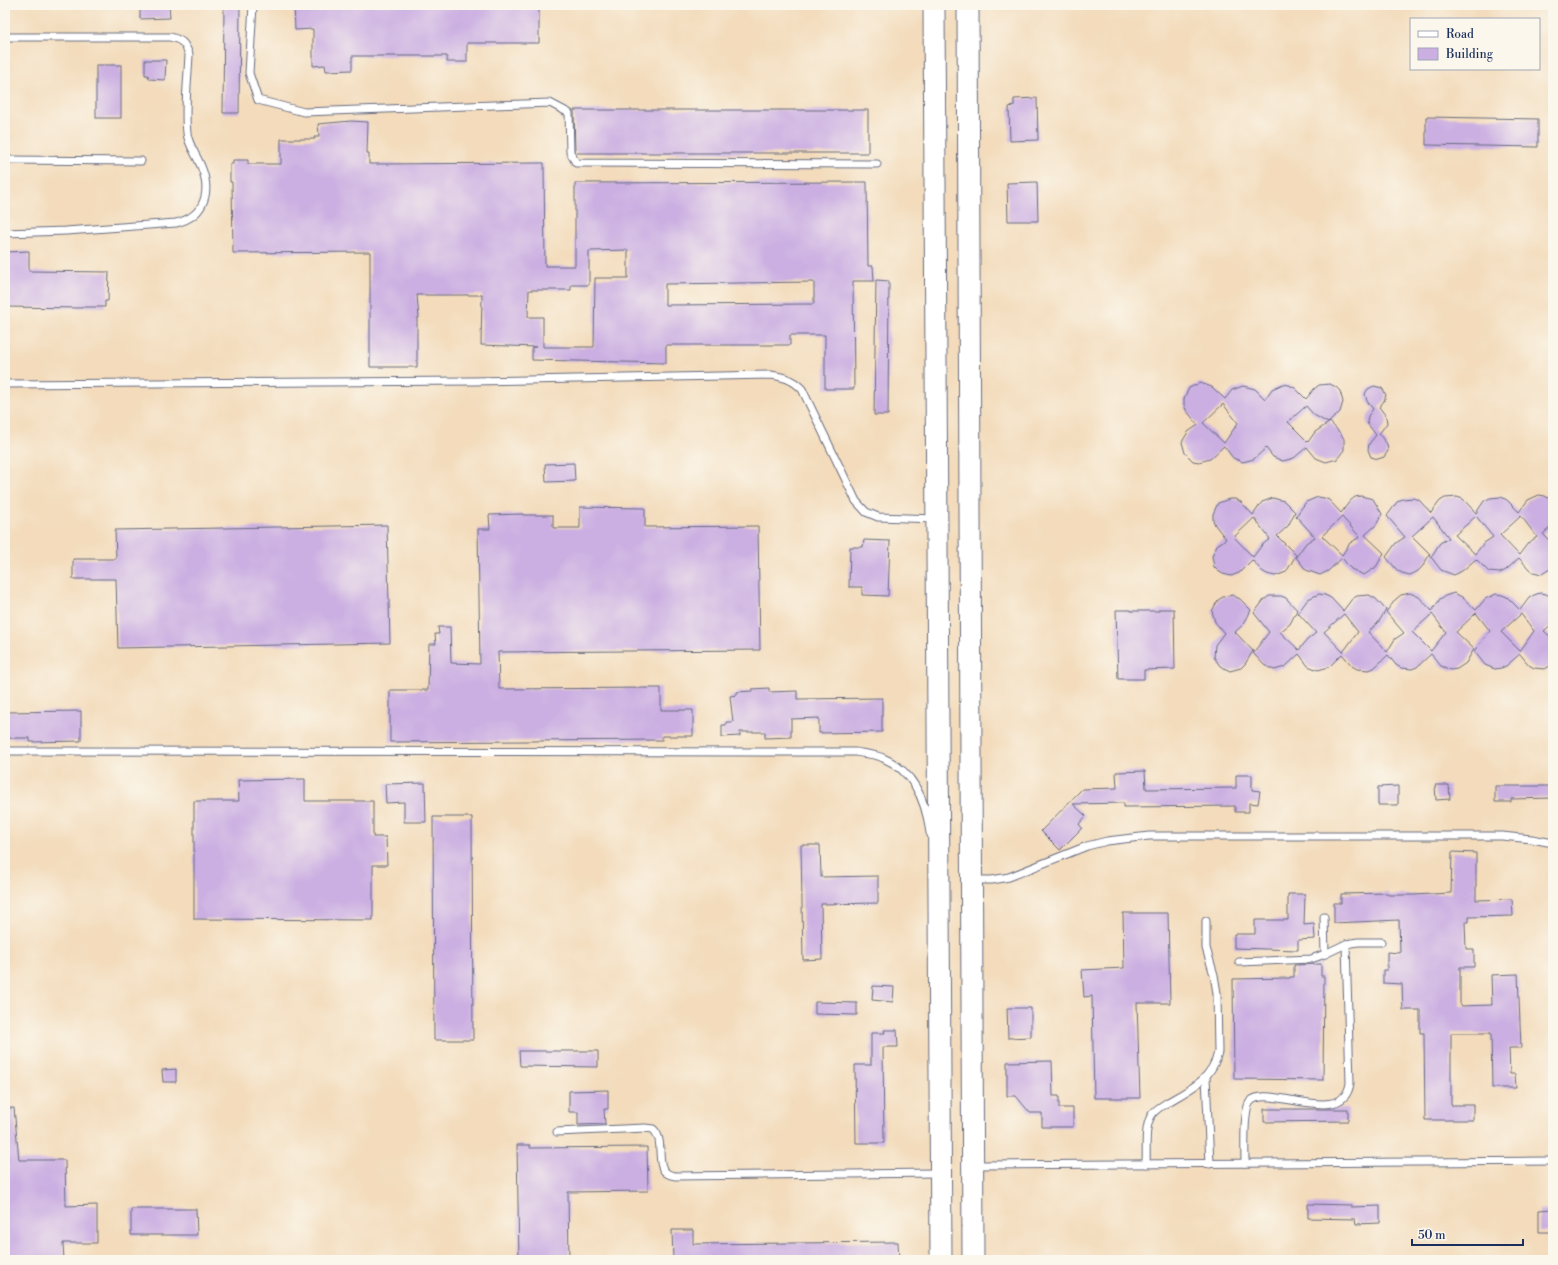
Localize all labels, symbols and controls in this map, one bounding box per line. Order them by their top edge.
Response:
legend [1410,18,1540,70]
text: Road [1446,27,1474,42]
text: Building [1445,47,1494,62]
scale bar [1412,1221,1523,1247]
text: 50 m [1418,1228,1446,1243]

